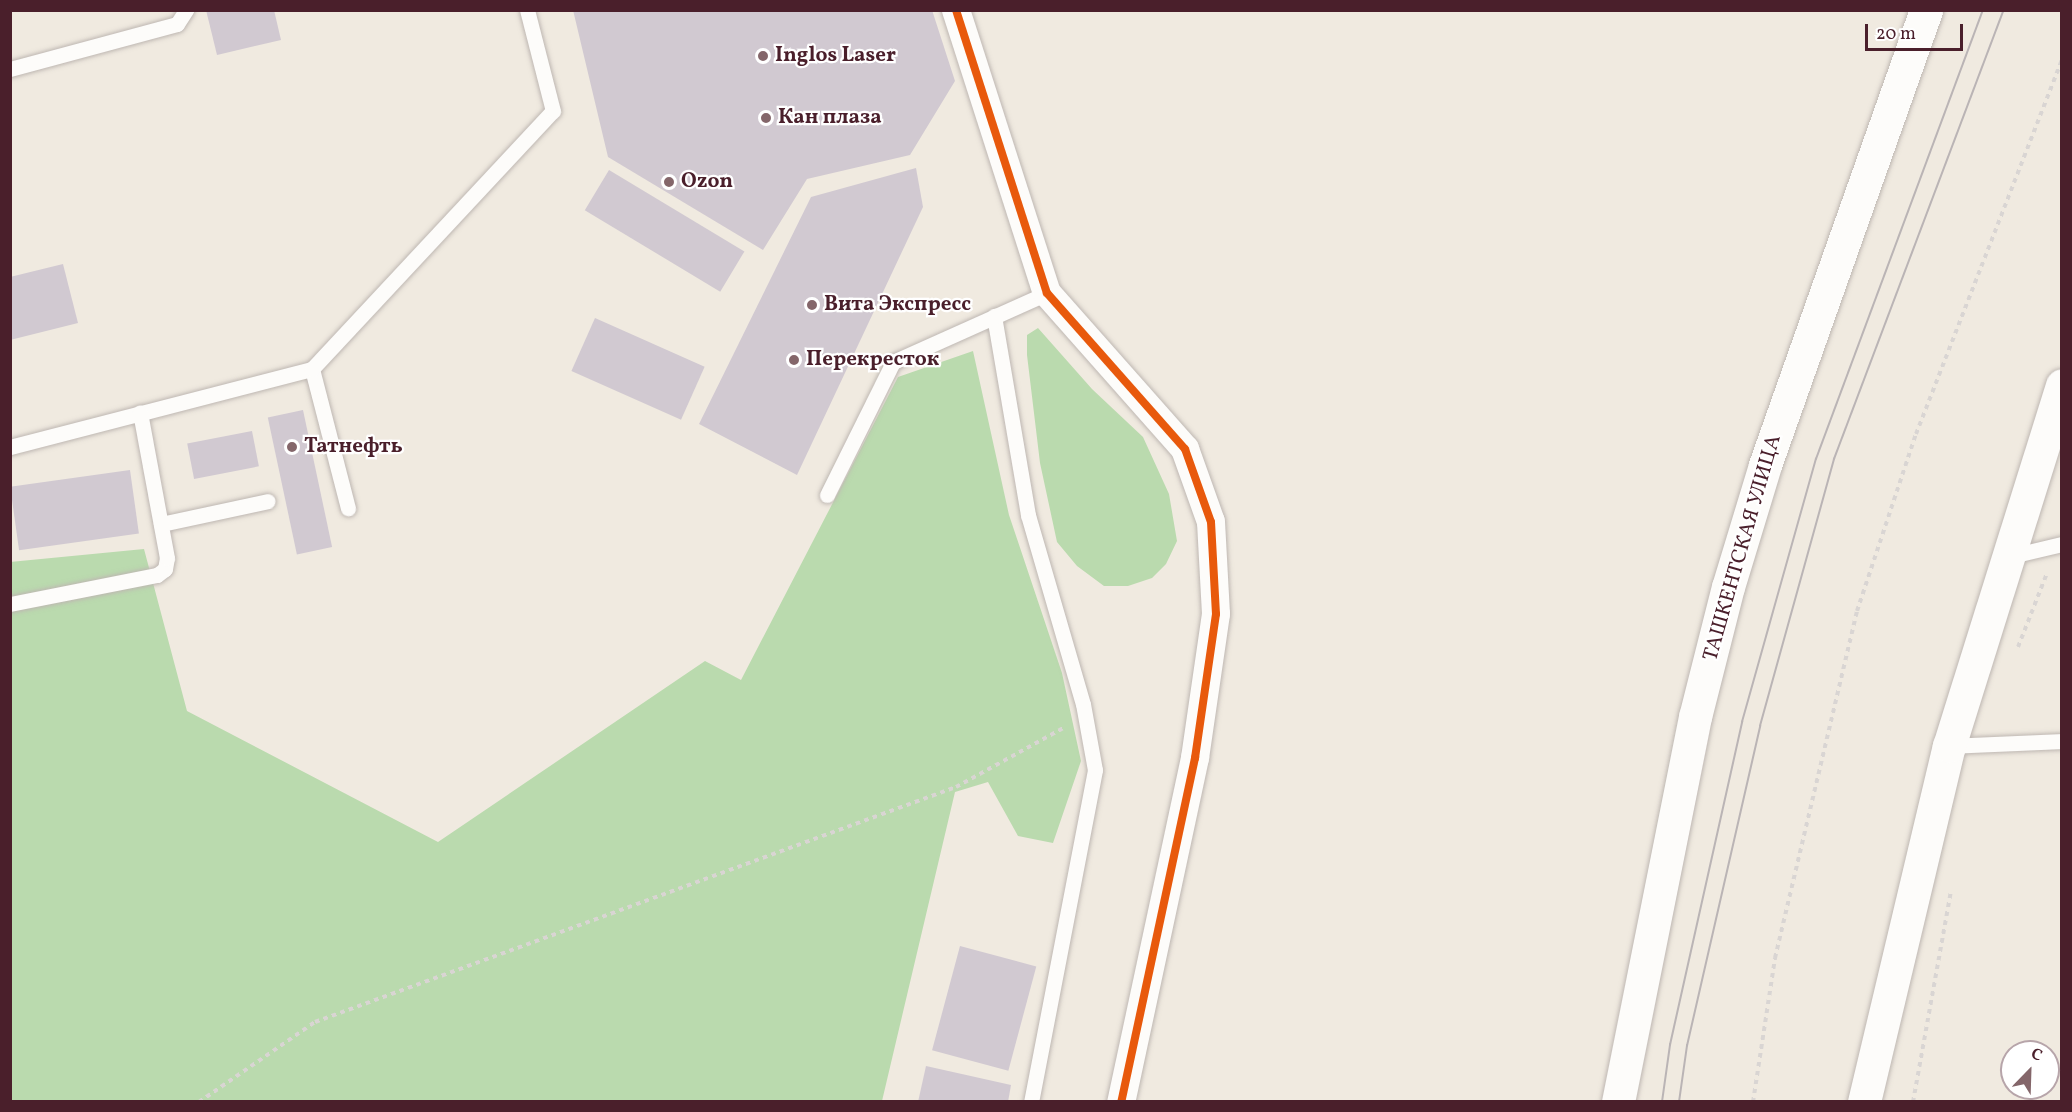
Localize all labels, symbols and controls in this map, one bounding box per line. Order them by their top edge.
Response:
scale bar [1868,12,1966,50]
text: 20 m [1876,22,1916,47]
place label: Inglos Laser [775,43,896,69]
marker: Inglos Laser [756,49,770,63]
place label: Кан плаза [778,105,882,131]
marker: Кан плаза [759,111,773,125]
place label: Ozon [681,169,733,195]
marker: Ozon [662,175,676,189]
place label: Вита Экспресс [824,292,971,318]
marker: Вита Экспресс [805,298,819,312]
place label: Перекресток [806,347,939,373]
marker: Перекресток [787,353,801,367]
street label: ТАШКЕНТСКАЯ УЛИЦА [1699,432,1787,664]
place label: Татнефть [304,434,403,460]
marker: Татнефть [285,440,299,454]
north arrow [2000,1040,2060,1100]
text: С [2027,1043,2045,1067]

